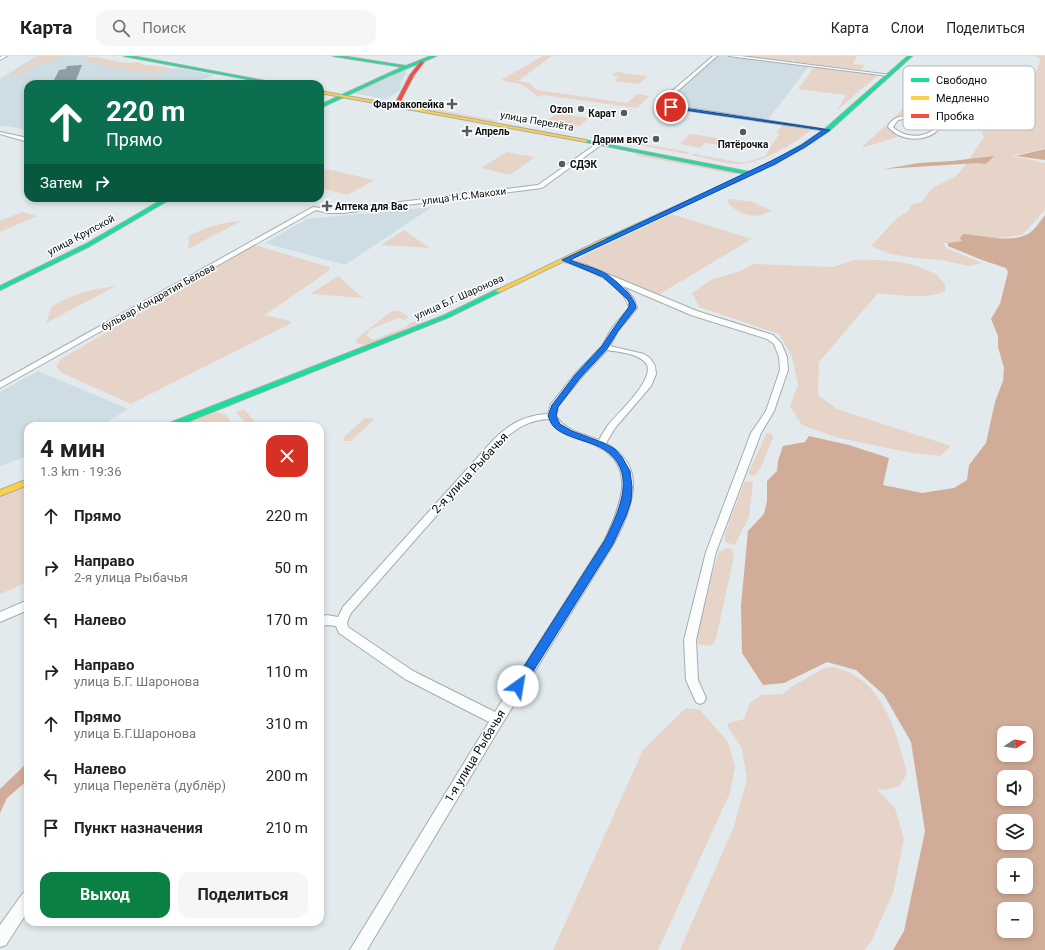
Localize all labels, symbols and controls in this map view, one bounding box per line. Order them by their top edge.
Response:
search box [96,10,376,46]
text: Карта [20,16,72,39]
icon: search [110,17,132,39]
text: Поиск [142,19,186,37]
text: Карта [831,20,869,36]
text: Слои [891,20,924,36]
text: Поделиться [946,20,1025,36]
legend [903,66,1035,130]
text: Свободно [936,74,987,87]
pin [654,90,688,124]
text: Медленно [936,92,989,105]
text: 220 m [106,95,185,128]
icon: ahead [40,96,92,148]
icon: arrive [660,96,682,118]
place label: Фармакопейка [373,99,445,110]
marker: Фармакопейка [447,99,457,109]
place label: Ozon [550,104,573,115]
marker: Ozon [576,104,586,114]
place label: Карат [588,108,616,119]
marker: Карат [619,108,629,118]
street label: улица Перелёта [499,109,575,133]
text: Пробка [936,110,974,123]
marker: Апрель [462,126,472,136]
place label: Апрель [475,126,510,137]
marker: Пятёрочка [738,127,748,137]
text: Прямо [106,129,162,150]
place label: Дарим вкус [592,134,648,145]
marker: Дарим вкус [651,134,661,144]
place label: Пятёрочка [718,139,769,150]
marker: СДЭК [557,159,567,169]
place label: СДЭК [570,159,597,170]
icon: right [91,172,113,194]
text: Затем [40,174,83,192]
street label: улица Н.С.Макохи [421,185,507,207]
marker: Аптека для Вас [322,201,332,211]
place label: Аптека для Вас [335,201,408,212]
street label: улица Крупской [46,213,117,257]
street label: бульвар Кондратия Белова [99,261,217,333]
street label: улица Б.Г. Шаронова [413,272,505,322]
street label: 2-я улица Рыбачья [429,430,511,516]
text: 4 мин [40,435,105,463]
button: close [266,435,308,477]
text: 1.3 km · 19:36 [40,464,121,479]
icon: ahead [40,505,62,527]
text: Прямо [74,507,121,525]
text: 220 m [266,507,308,525]
text: Направо [74,552,135,570]
icon: right [40,557,62,579]
text: 50 m [274,559,308,577]
text: 2-я улица Рыбачья [74,570,188,585]
icon: left [40,609,62,631]
text: Налево [74,611,126,629]
text: 170 m [266,611,308,629]
text: Направо [74,656,135,674]
icon: right [40,661,62,683]
text: 110 m [266,663,308,681]
position arrow [497,665,539,707]
text: улица Б.Г. Шаронова [74,674,199,689]
street label: 1-я улица Рыбачья [442,707,508,805]
text: Прямо [74,708,121,726]
icon: ahead [40,713,62,735]
text: 310 m [266,715,308,733]
text: улица Б.Г.Шаронова [74,726,196,741]
north arrow [997,726,1033,762]
map controls [997,726,1033,938]
text: Налево [74,760,126,778]
icon: left [40,765,62,787]
text: 200 m [266,767,308,785]
button: sound [997,770,1033,806]
text: улица Перелёта (дублёр) [74,778,226,793]
button: layers [997,814,1033,850]
icon: arrive [40,817,62,839]
text: Пункт назначения [74,819,203,837]
text: 210 m [266,819,308,837]
button: + [997,858,1033,894]
button: Выход [40,872,170,918]
button: Поделиться [178,872,308,918]
button: − [997,902,1033,938]

